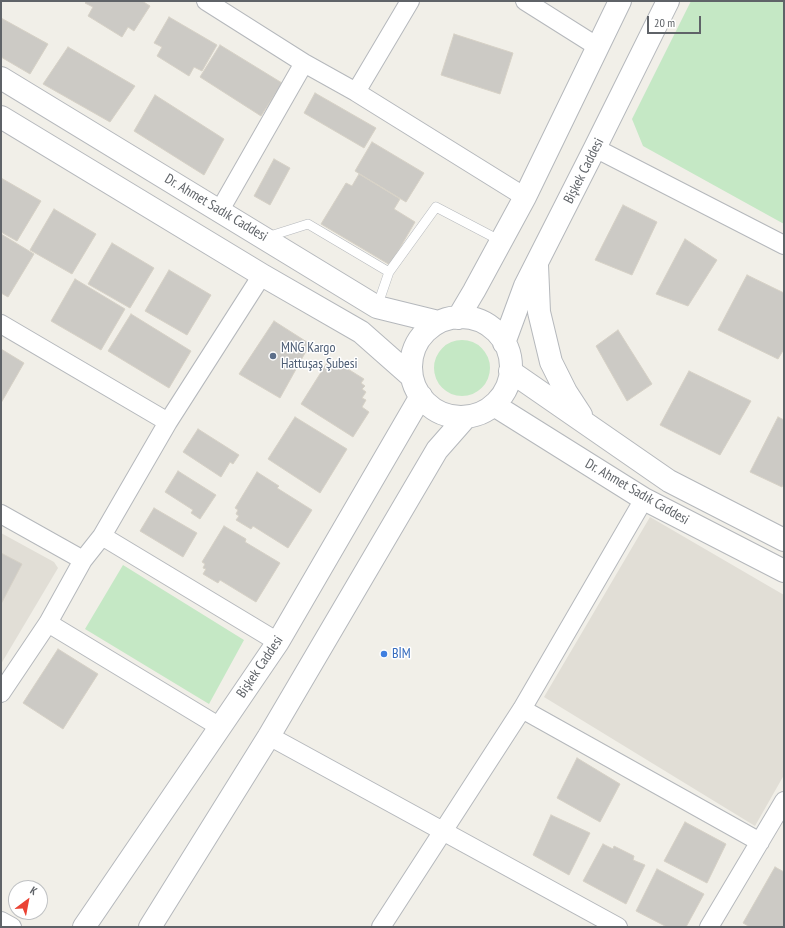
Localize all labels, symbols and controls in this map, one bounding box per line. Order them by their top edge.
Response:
scale bar [649,8,703,34]
text: 20 m [654,15,675,30]
street label: Bişkek Caddesi [560,135,608,207]
street label: Dr. Ahmet Sadık Caddesi [162,171,270,245]
place label: MNG Kargo Hattuşaş Şubesi [281,340,358,372]
marker: MNG Kargo Hattuşaş Şubesi [268,351,278,361]
street label: Dr. Ahmet Sadık Caddesi [582,455,692,529]
street label: Bişkek Caddesi [233,633,287,701]
place label: BİM [392,646,411,662]
marker: BİM [379,649,389,659]
north arrow [8,880,48,920]
text: K [28,883,40,898]

